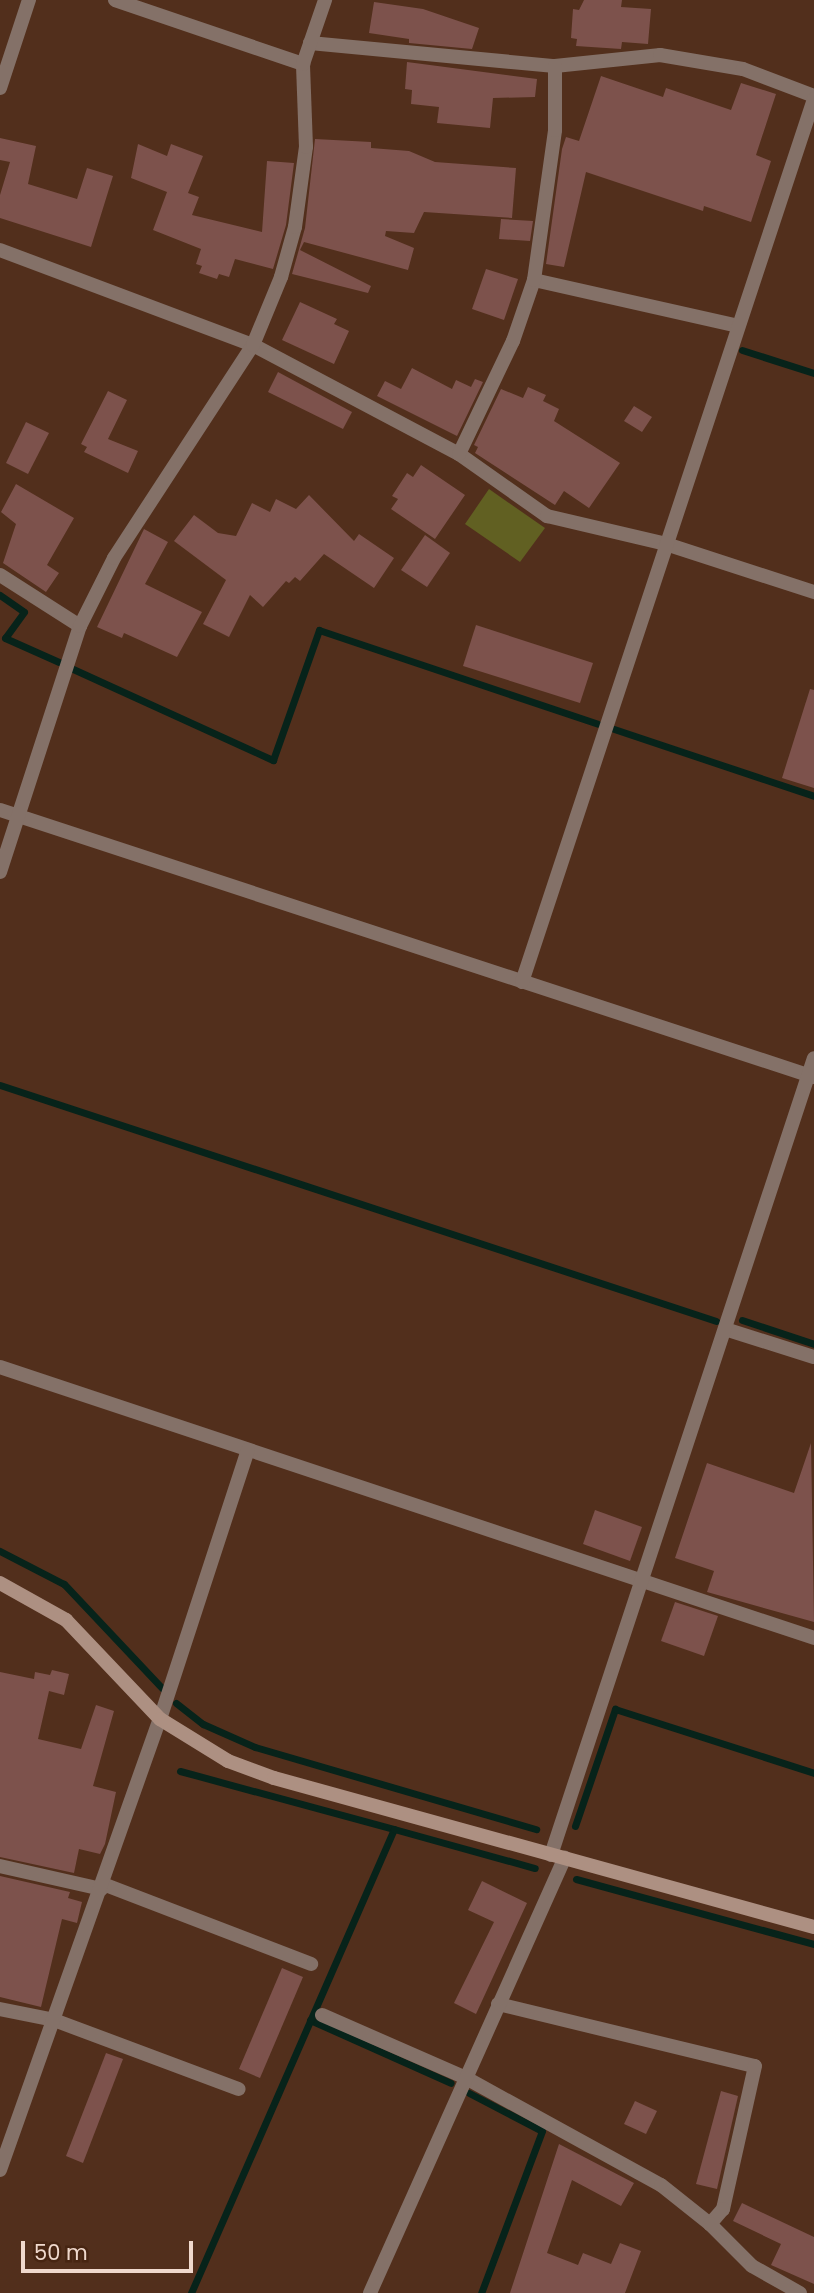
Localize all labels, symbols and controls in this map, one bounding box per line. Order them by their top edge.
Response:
scale bar [24,2226,196,2270]
text: 50 m [34,2238,88,2267]

